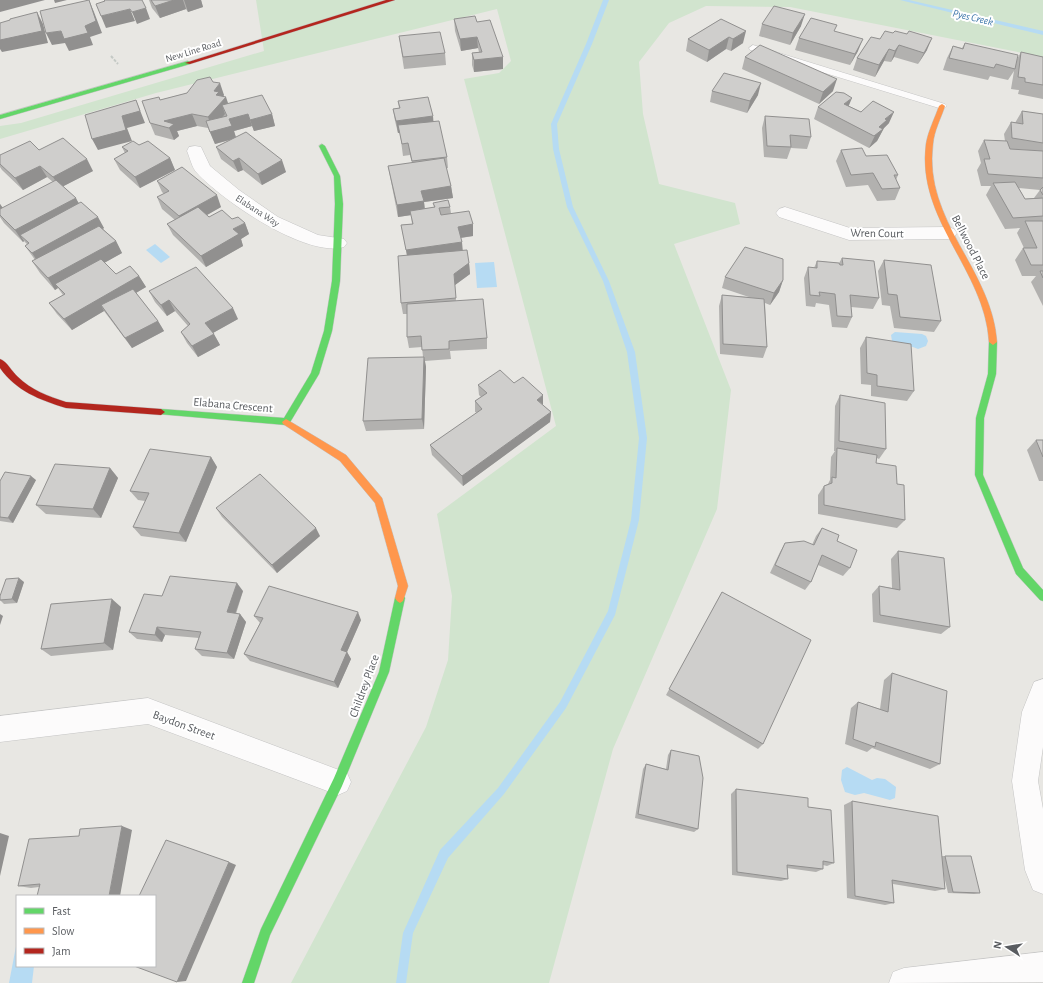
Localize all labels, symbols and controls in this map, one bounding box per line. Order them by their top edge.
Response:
water label: Pyes Creek [952,7,994,27]
street label: New Line Road [164,38,222,64]
street label: Elabana Way [234,193,282,229]
street label: Bellwood Place [950,213,992,281]
street label: Wren Court [850,227,904,239]
street label: Elabana Crescent [193,396,273,414]
street label: Childrey Place [347,653,382,719]
street label: Baydon Street [151,708,217,743]
legend [16,895,156,967]
text: Fast [52,905,71,917]
text: Slow [52,925,74,937]
north arrow [987,927,1027,967]
text: N [992,940,1004,950]
text: Jam [52,945,71,957]

